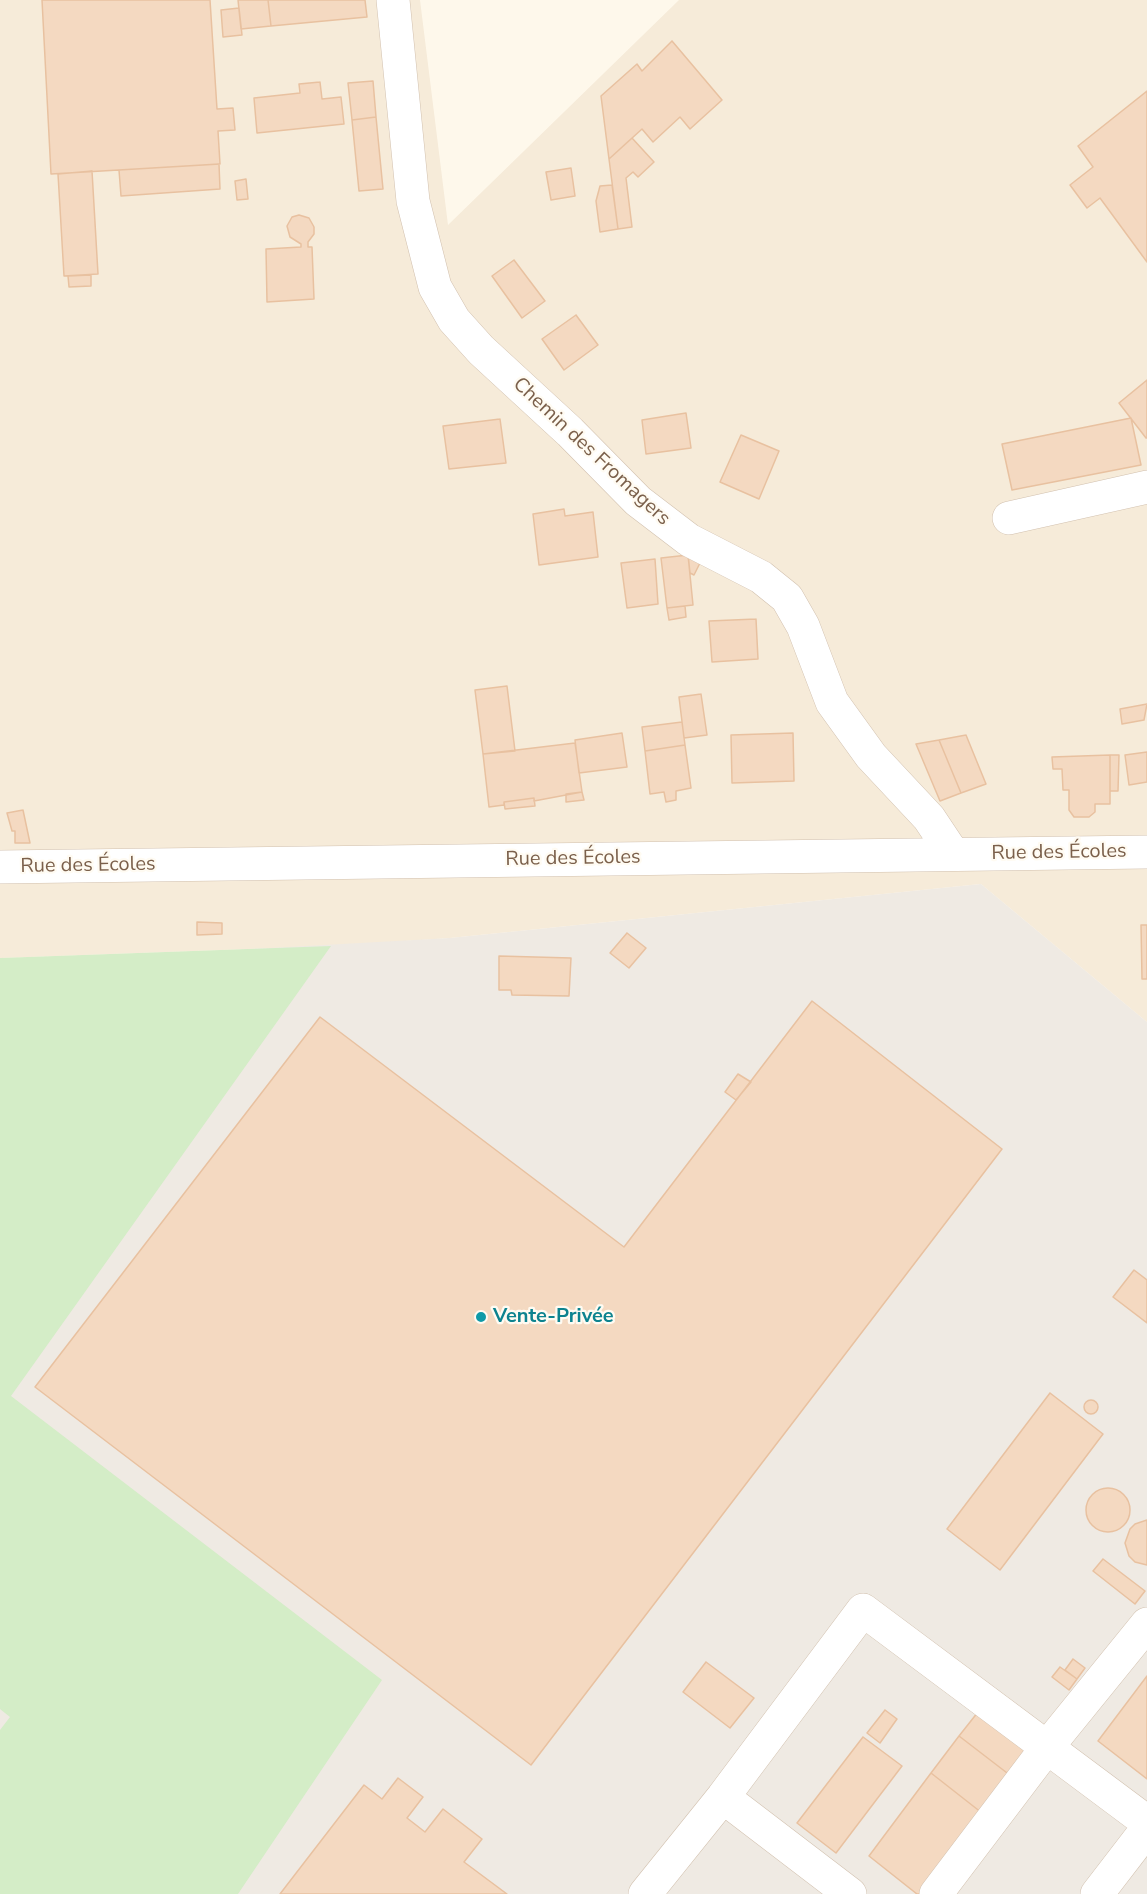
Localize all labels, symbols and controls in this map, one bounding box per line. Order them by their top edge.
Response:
street label: Chemin des Fromagers [507,373,675,531]
street label: Rue des Écoles [991,840,1127,866]
street label: Rue des Écoles [505,846,641,872]
street label: Rue des Écoles [20,853,156,879]
place label: Vente-Privée [493,1305,614,1329]
marker: Vente-Privée [474,1310,488,1324]

